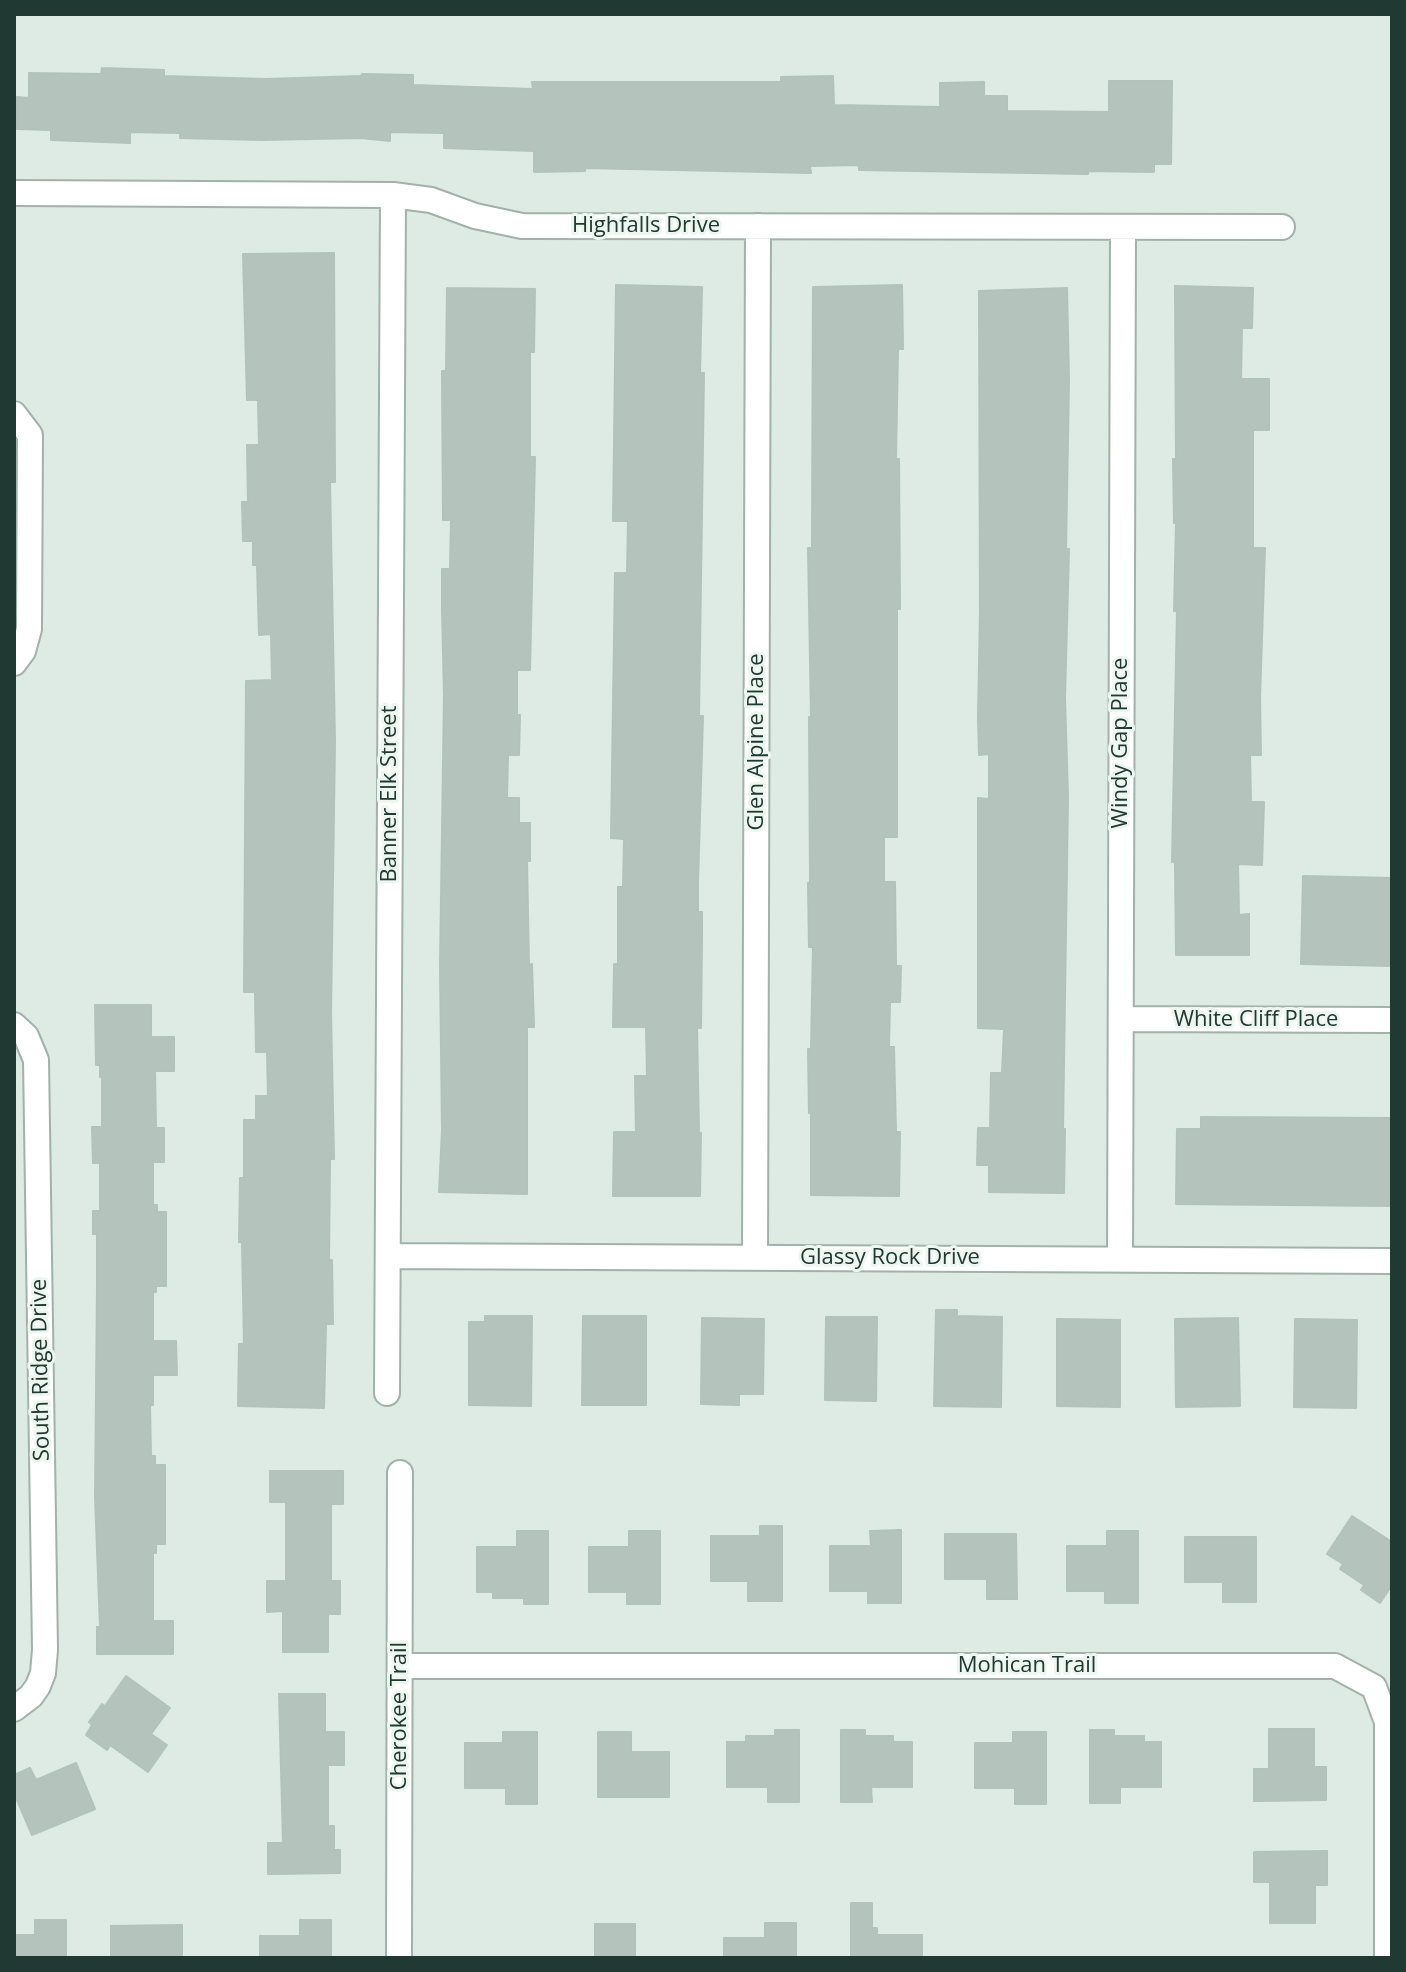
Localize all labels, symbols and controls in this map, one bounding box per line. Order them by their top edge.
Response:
street label: Highfalls Drive [572,213,720,239]
street label: Glen Alpine Place [744,653,770,831]
street label: Windy Gap Place [1108,658,1134,828]
street label: Banner Elk Street [377,706,403,882]
street label: White Cliff Place [1174,1007,1338,1033]
street label: Glassy Rock Drive [800,1245,980,1271]
street label: South Ridge Drive [26,1279,56,1461]
street label: Cherokee Trail [387,1642,413,1790]
street label: Mohican Trail [958,1653,1096,1679]

